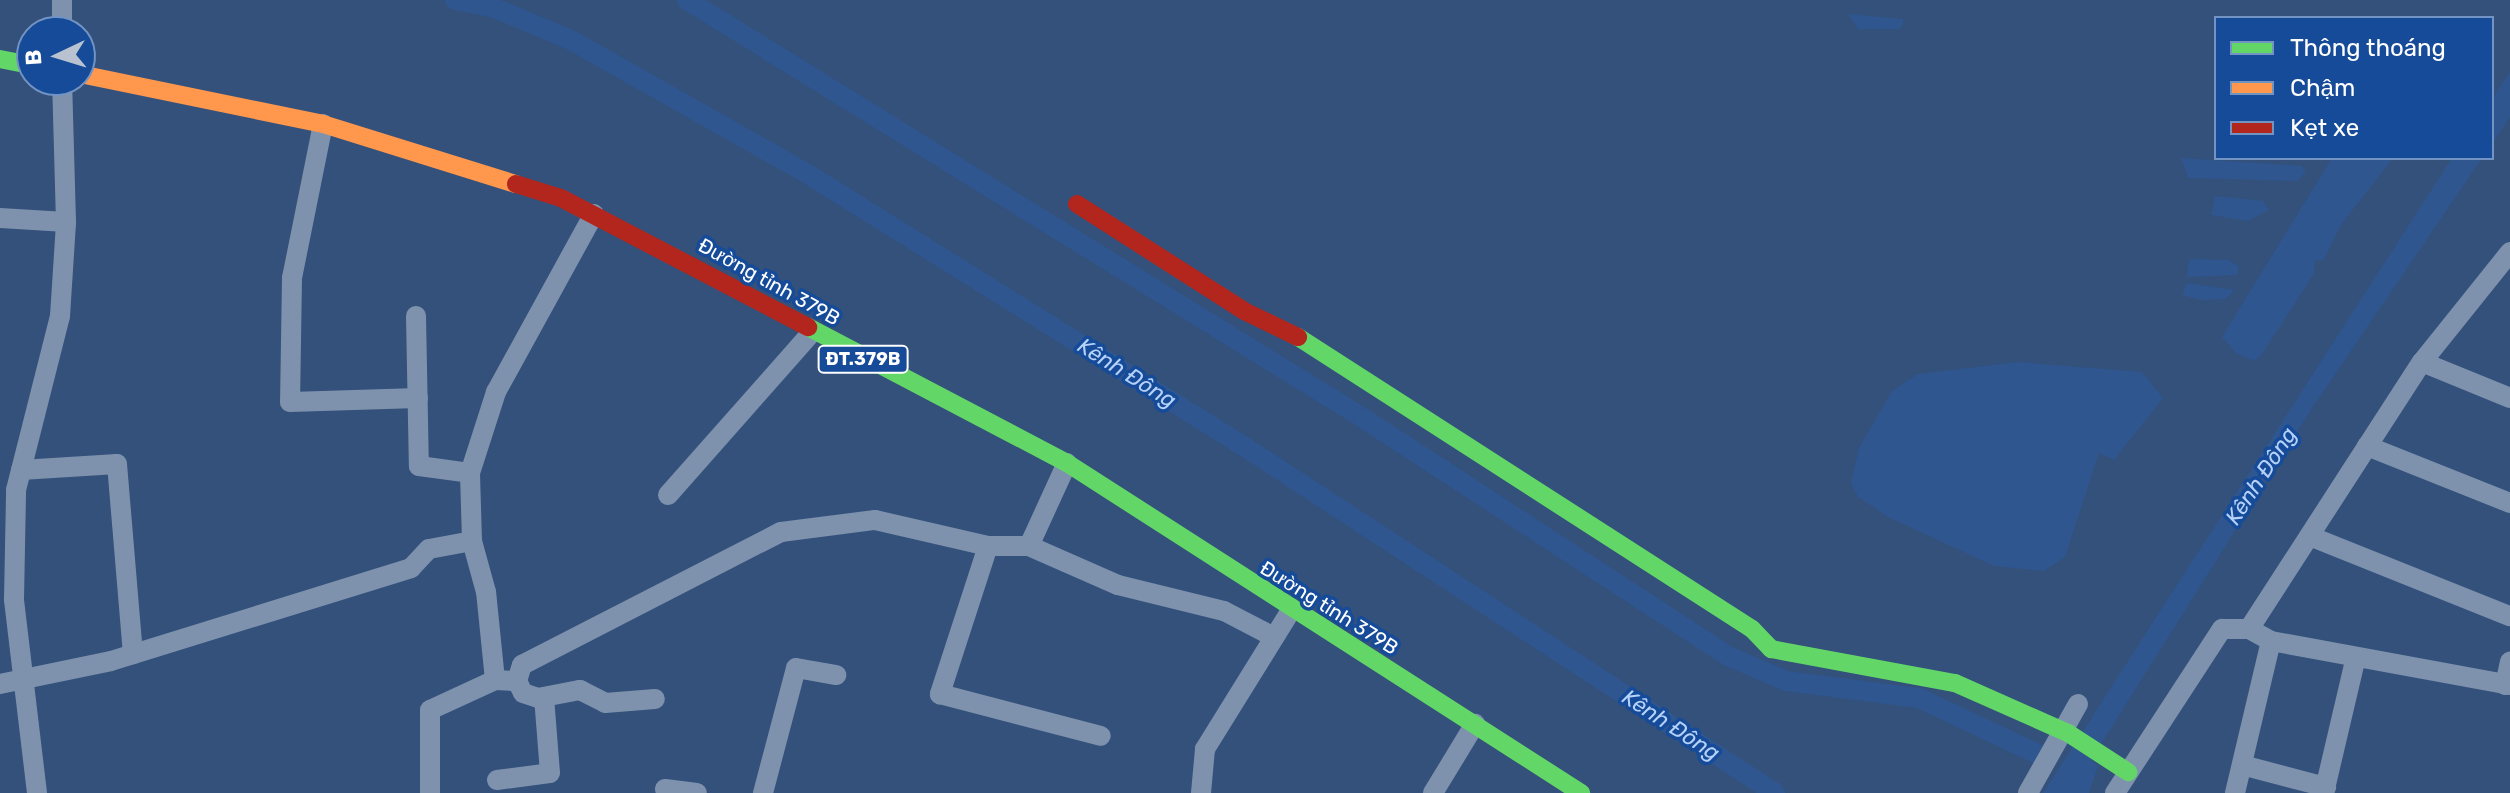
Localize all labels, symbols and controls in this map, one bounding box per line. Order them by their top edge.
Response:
north arrow [16,16,96,96]
legend [2214,16,2494,160]
text: Thông thoáng [2290,34,2446,62]
text: B [20,49,48,66]
text: Chậm [2290,74,2355,102]
text: Kẹt xe [2290,114,2359,142]
street label: Đường tỉnh 379B [694,233,844,331]
water label: Kênh Đông [1073,332,1181,414]
road number: ĐT.379B [817,345,909,373]
water label: Kênh Đông [2220,422,2302,530]
street label: Đường tỉnh 379B [1255,556,1403,660]
water label: Kênh Đông [1617,684,1725,766]

